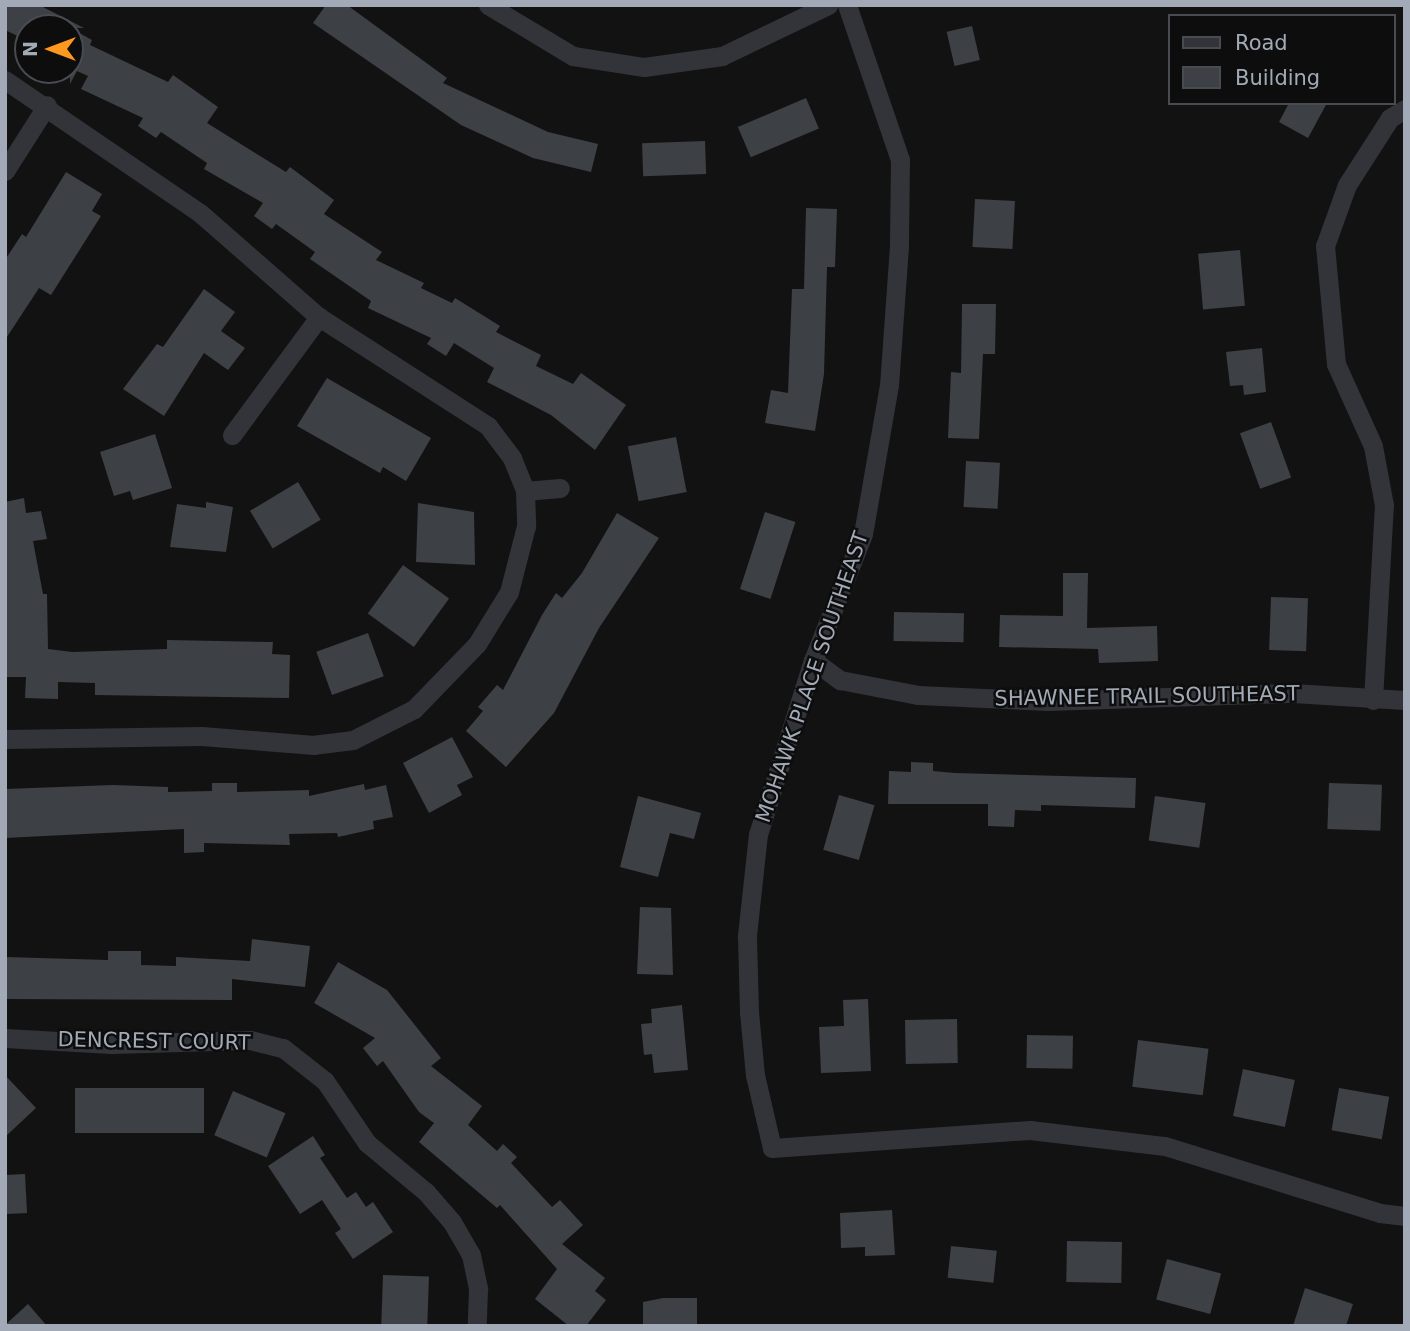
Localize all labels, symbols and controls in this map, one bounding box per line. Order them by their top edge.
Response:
north arrow [14,14,84,84]
legend [1168,14,1396,105]
text: Road [1235,31,1288,55]
text: N [19,41,41,57]
text: Building [1235,66,1320,90]
street label: MOHAWK PLACE SOUTHEAST [750,528,874,826]
street label: SHAWNEE TRAIL SOUTHEAST [994,681,1300,711]
street label: DENCREST COURT [57,1027,251,1055]

